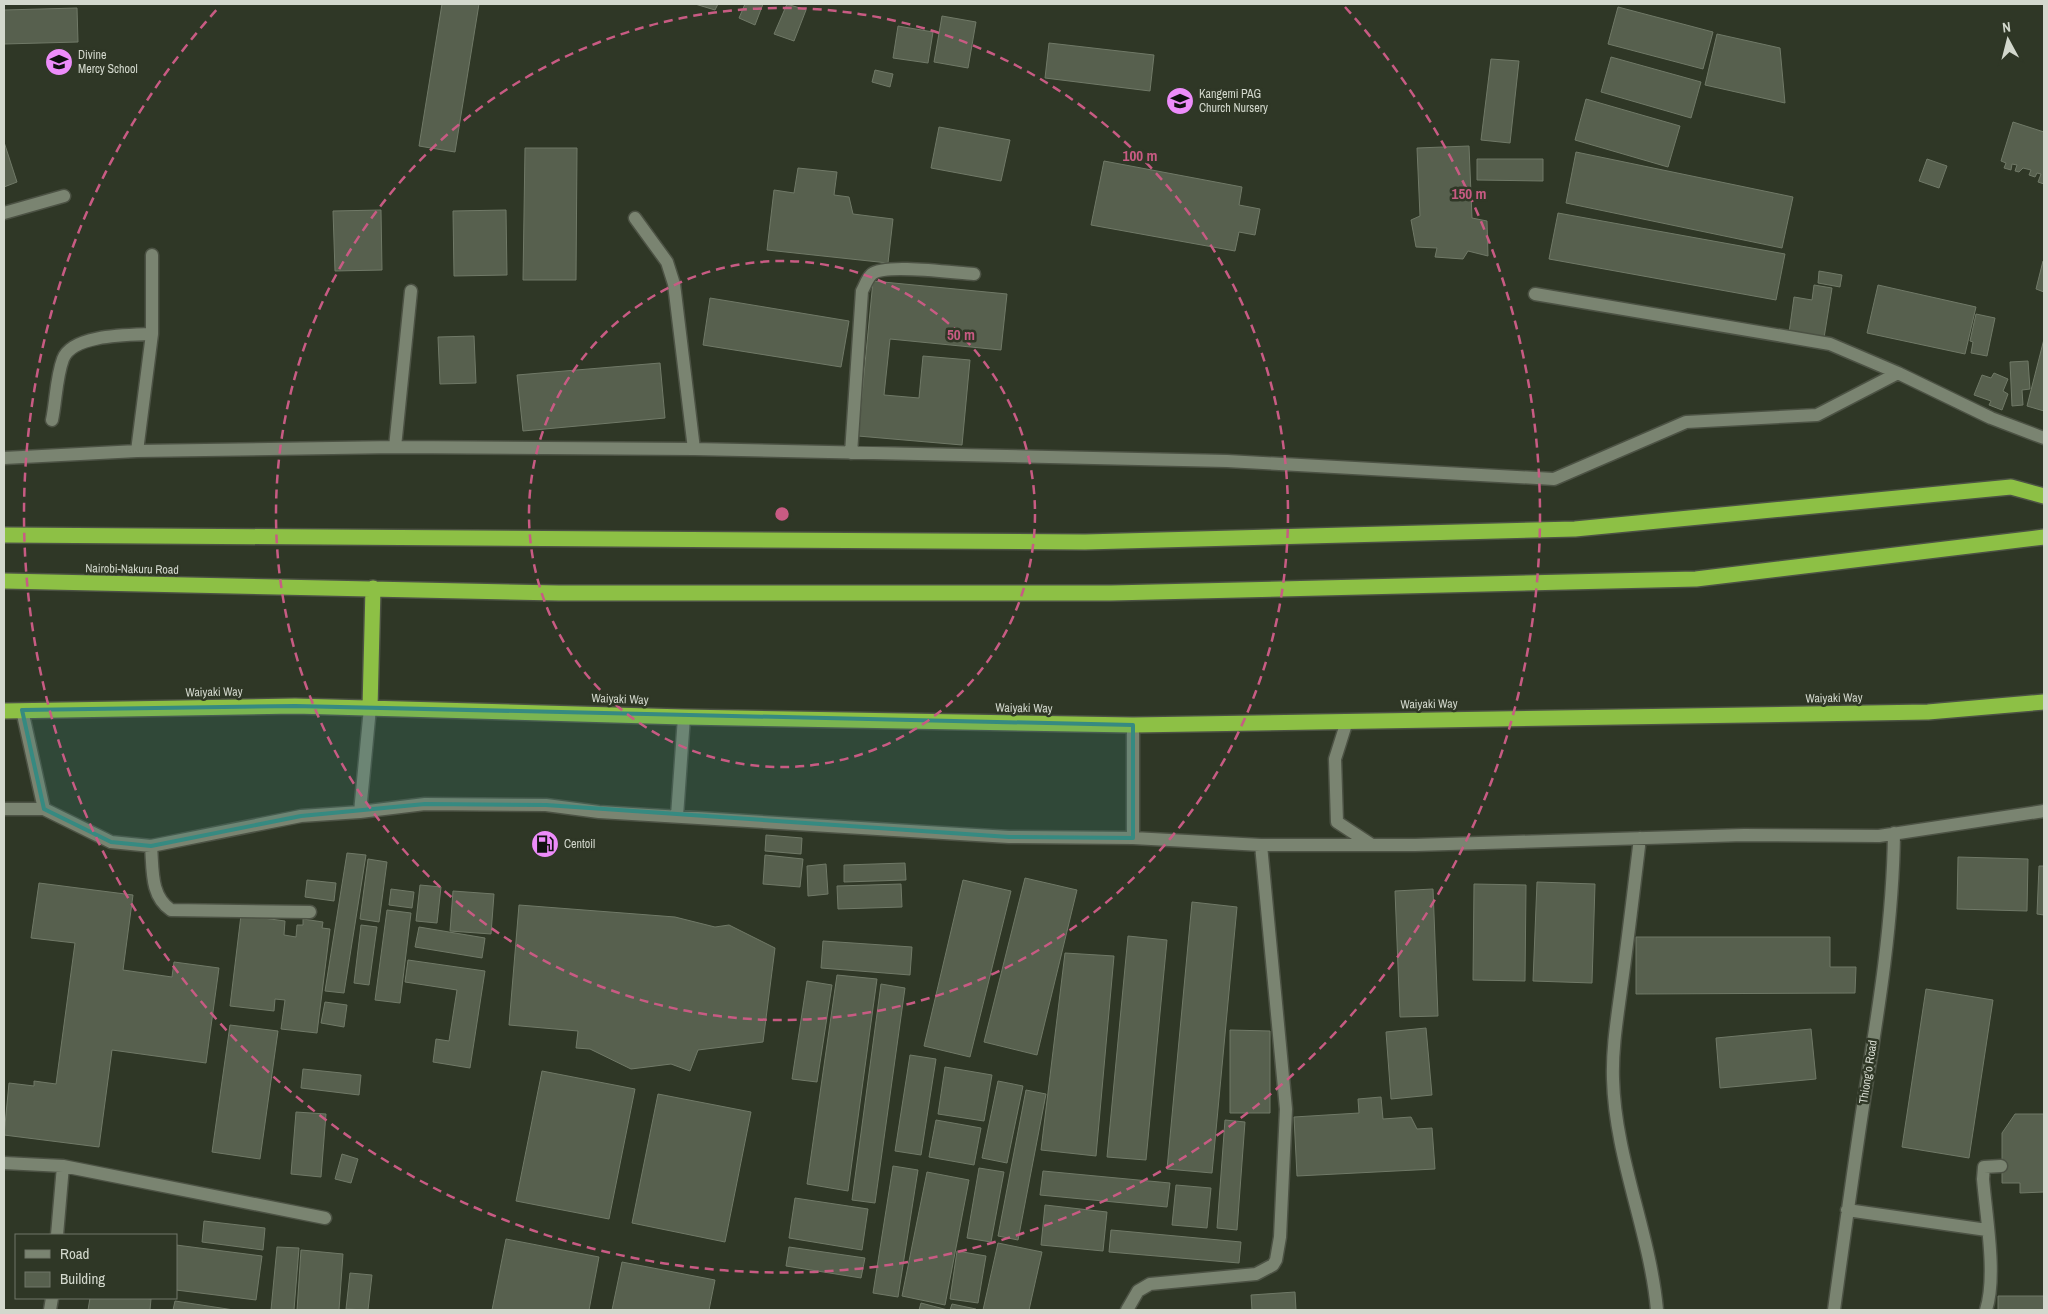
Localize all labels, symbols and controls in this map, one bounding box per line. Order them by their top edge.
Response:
north arrow [1983,15,2033,65]
text: N [2001,18,2012,37]
school or university icon: Divine Mercy School [44,47,74,77]
place label: Divine Mercy School [78,47,138,77]
school or university icon: Kangemi PAG Church Nursery [1165,86,1195,116]
place label: Kangemi PAG Church Nursery [1199,86,1268,116]
text: 100 m [1123,145,1157,166]
text: 150 m [1452,183,1486,204]
text: 50 m [947,324,975,345]
centre of rings [773,505,791,523]
street label: Nairobi-Nakuru Road [85,560,179,578]
street label: Waiyaki Way [185,684,243,700]
street label: Waiyaki Way [591,690,649,708]
street label: Waiyaki Way [1805,690,1863,706]
street label: Waiyaki Way [1400,696,1458,712]
street label: Waiyaki Way [995,700,1053,716]
fuel station icon: Centoil [530,829,560,859]
place label: Centoil [564,836,595,852]
street label: Thiong'o Road [1855,1039,1881,1105]
legend [15,1234,178,1299]
text: Road [60,1243,89,1264]
text: Building [60,1268,105,1289]

